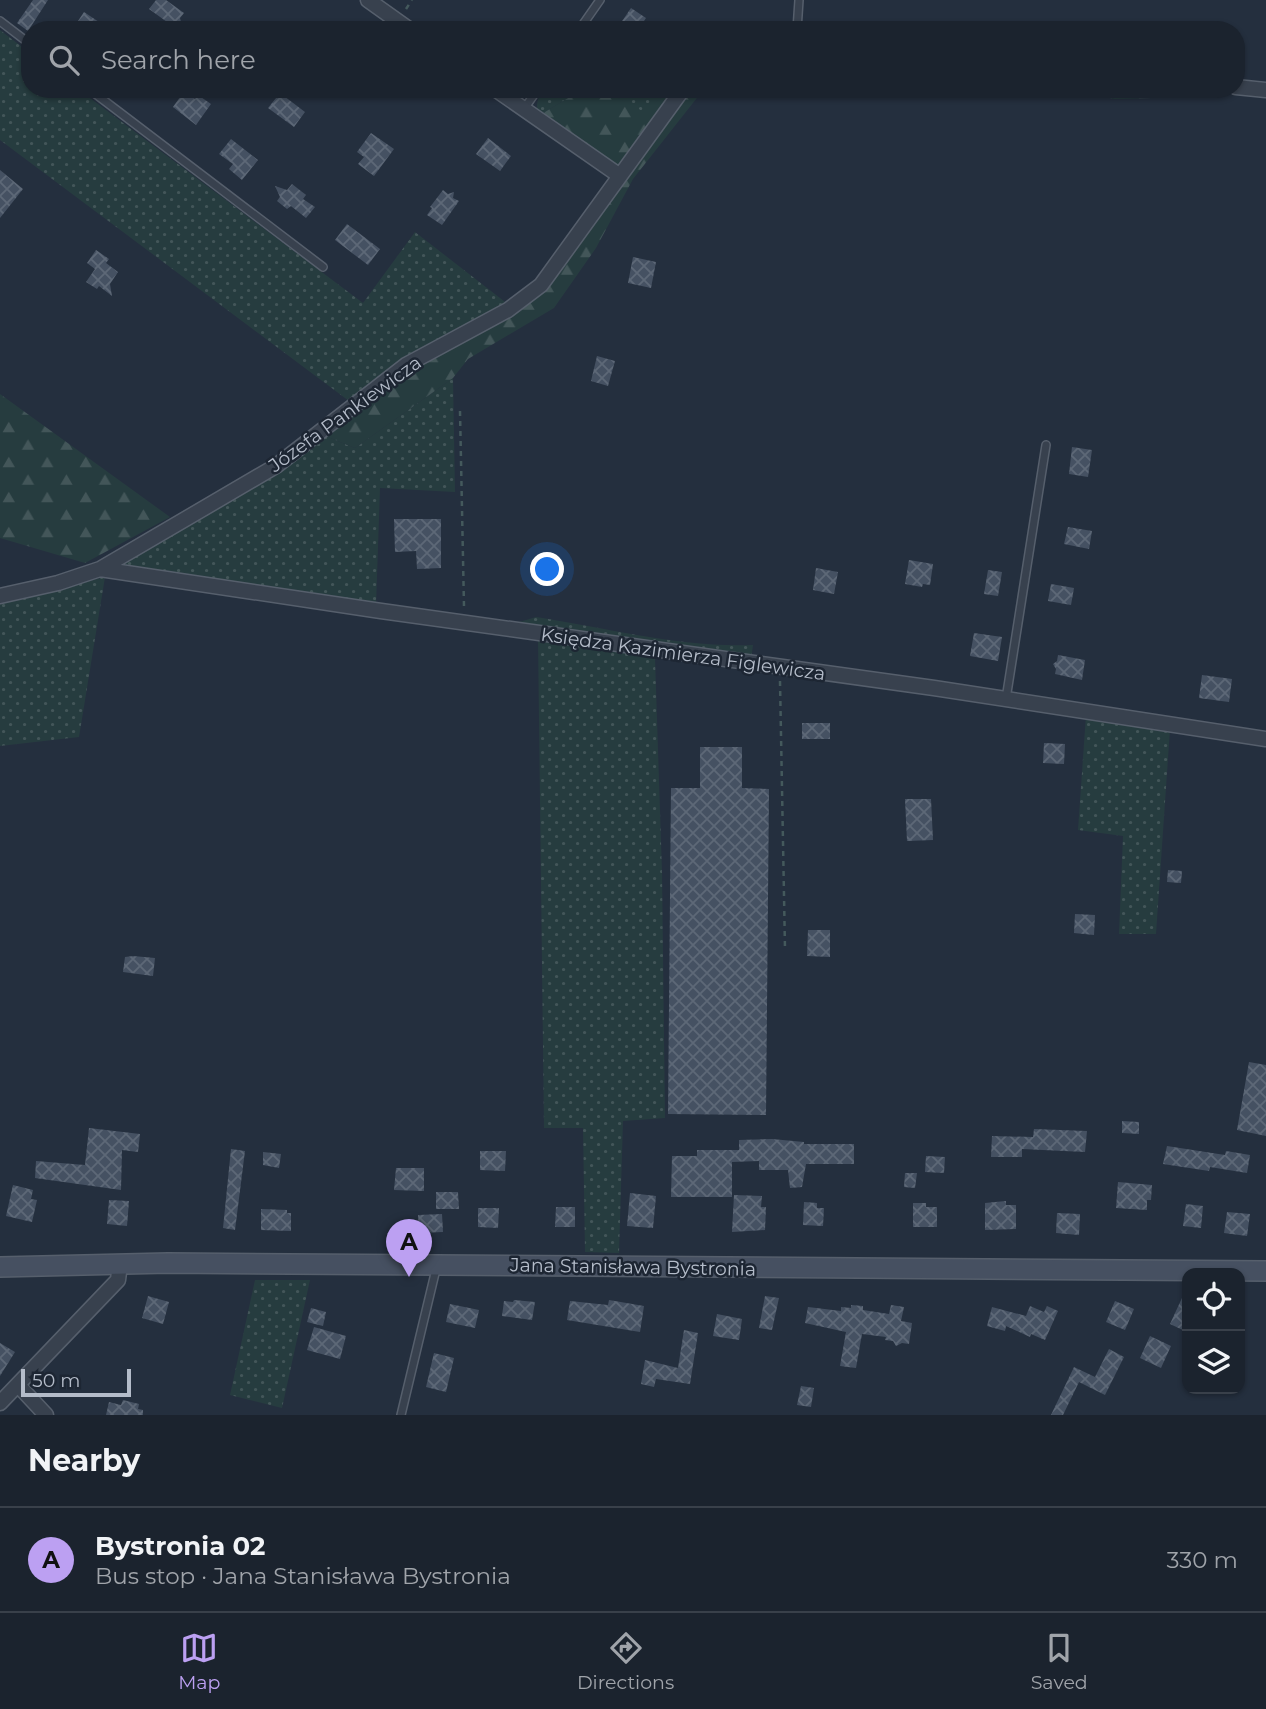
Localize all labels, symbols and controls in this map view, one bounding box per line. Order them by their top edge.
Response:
search box [21,21,1245,98]
icon: search [45,41,83,79]
text: Search here [101,44,256,76]
street label: Józefa Pankiewicza [263,351,426,478]
your location [530,552,564,586]
street label: Księdza Kazimierza Figlewicza [539,623,827,685]
pin: A [386,1219,432,1277]
street label: Jana Stanisława Bystronia [509,1253,756,1281]
map controls [1182,1268,1245,1394]
button: locate [1182,1268,1245,1331]
button: layers [1182,1331,1245,1394]
scale bar [21,1366,131,1398]
text: 50 m [32,1369,80,1392]
text: Nearby [28,1442,140,1479]
text: Bystronia 02 [95,1530,265,1562]
text: A [42,1546,60,1574]
text: 330 m [1167,1546,1238,1574]
text: Bus stop · Jana Stanisława Bystronia [95,1562,511,1590]
tab: Map [178,1629,220,1694]
tab: Directions [577,1629,674,1694]
tab: Saved [1031,1629,1088,1694]

